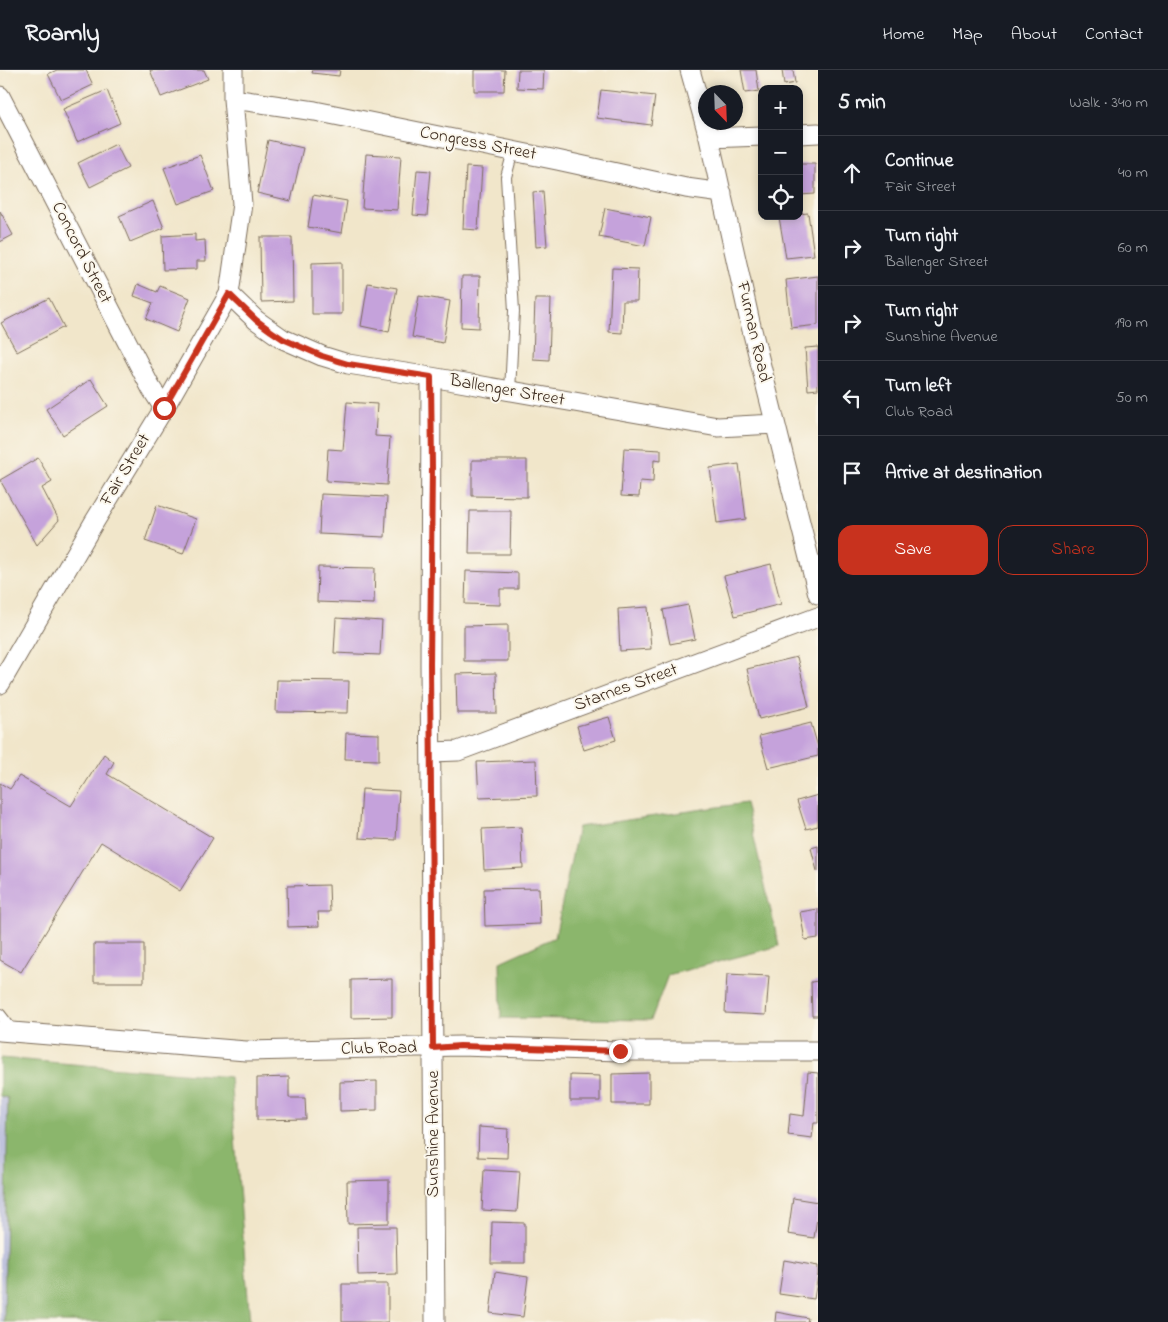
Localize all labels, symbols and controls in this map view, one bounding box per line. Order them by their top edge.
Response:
text: Roamly [25,17,100,52]
text: Home [883,22,924,48]
text: Map [952,22,983,48]
text: About [1011,22,1057,48]
text: Contact [1085,22,1143,48]
north arrow [698,85,743,130]
map controls [758,85,803,220]
button: + [758,85,803,130]
text: 5 min [838,88,886,118]
text: Walk · 340 m [1069,91,1148,115]
street label: Congress Street [417,120,538,169]
button: − [758,130,803,175]
text: Continue [885,148,953,175]
icon: ahead [838,159,866,187]
text: 40 m [1118,161,1148,185]
button: locate [758,175,803,220]
text: Fair Street [885,175,956,199]
street label: Concord Street [44,198,118,308]
text: Turn right [885,223,958,250]
icon: right [838,234,866,262]
text: 60 m [1118,236,1148,260]
text: Ballenger Street [885,250,989,274]
street label: Furman Road [729,278,777,385]
text: Turn right [885,298,958,325]
icon: right [838,309,866,337]
text: 190 m [1115,311,1148,335]
text: Sunshine Avenue [885,325,998,349]
street label: Ballenger Street [446,368,567,415]
text: Turn left [885,373,952,400]
icon: left [838,384,866,412]
text: 50 m [1116,386,1148,410]
route start [153,397,176,420]
text: Club Road [885,400,953,424]
street label: Fair Street [94,429,158,512]
icon: arrive [838,459,866,487]
text: Arrive at destination [885,460,1042,487]
button: Save [838,525,988,575]
button: Share [998,525,1148,575]
street label: Starnes Street [570,657,682,719]
street label: Club Road [341,1035,417,1063]
route end [609,1040,632,1063]
street label: Sunshine Avenue [421,1070,447,1197]

